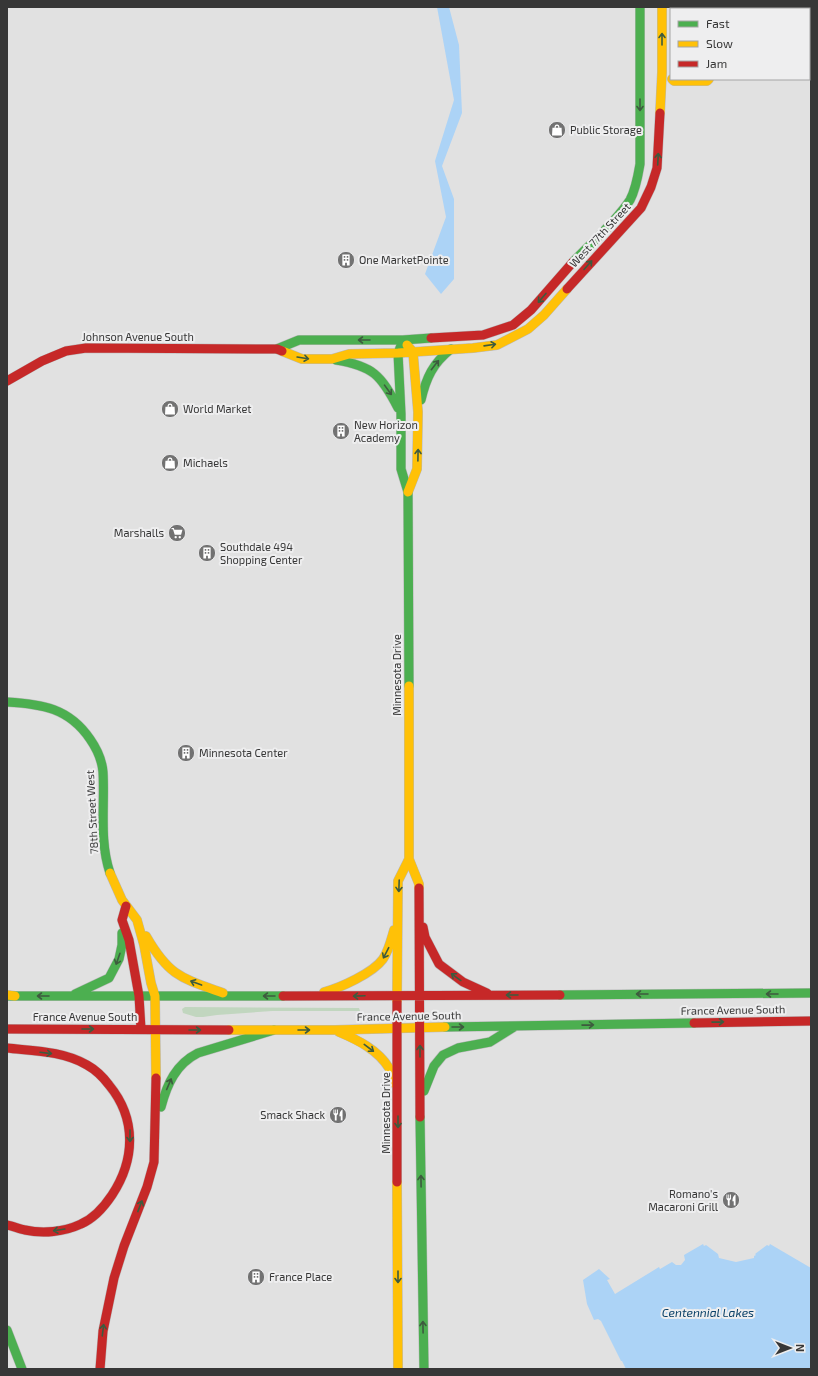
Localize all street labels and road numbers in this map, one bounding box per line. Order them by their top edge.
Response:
street label: West 77th Street [566,200,633,270]
street label: Johnson Avenue South [82,330,194,343]
street label: Minnesota Drive [390,634,403,716]
street label: 78th Street West [83,770,100,854]
street label: France Avenue South [681,1002,785,1017]
street label: France Avenue South [357,1008,461,1023]
street label: France Avenue South [33,1010,137,1023]
street label: Minnesota Drive [379,1072,392,1154]

